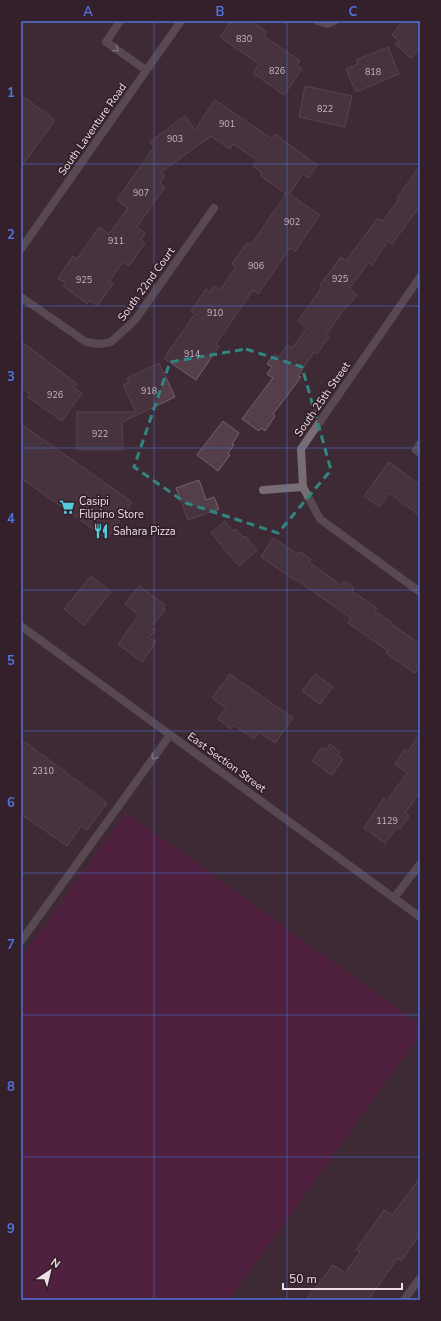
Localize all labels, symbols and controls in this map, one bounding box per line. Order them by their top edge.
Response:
text: A [83,3,93,21]
text: B [216,3,225,21]
text: C [349,3,358,21]
house number: 830 [236,33,252,45]
one-way arrow [112,44,119,52]
house number: 826 [269,65,285,77]
house number: 818 [365,66,381,78]
street label: South Laventure Road [55,80,130,178]
text: 1 [7,84,15,102]
house number: 822 [317,103,333,115]
house number: 901 [219,118,235,130]
house number: 903 [167,133,183,145]
house number: 907 [133,187,149,199]
house number: 902 [284,216,300,228]
text: 2 [7,226,15,244]
house number: 911 [108,235,124,247]
street label: South 22nd Court [114,244,178,324]
house number: 906 [248,260,264,272]
house number: 925 [332,273,348,285]
house number: 925 [76,274,92,286]
house number: 910 [207,307,223,319]
house number: 914 [184,348,201,360]
street label: South 25th Street [291,359,354,440]
text: 3 [7,368,15,386]
house number: 918 [141,385,157,397]
house number: 926 [47,389,63,401]
house number: 922 [92,428,108,440]
place label: Casipi Filipino Store [79,494,144,522]
supermarket icon: Casipi Filipino Store [58,498,76,516]
text: 4 [7,510,15,528]
restaurant icon: Sahara Pizza [92,522,110,540]
place label: Sahara Pizza [113,524,176,539]
text: 5 [7,652,15,670]
street label: East Section Street [185,729,269,796]
one-way arrow [151,753,158,760]
house number: 2310 [32,765,54,777]
text: 6 [7,794,15,812]
house number: 1129 [376,815,398,827]
text: 7 [7,936,15,954]
text: 8 [7,1078,15,1096]
text: 9 [7,1220,15,1238]
north arrow [30,1251,70,1291]
text: N [48,1255,63,1272]
scale bar [283,1265,402,1291]
text: 50 m [289,1271,317,1287]

